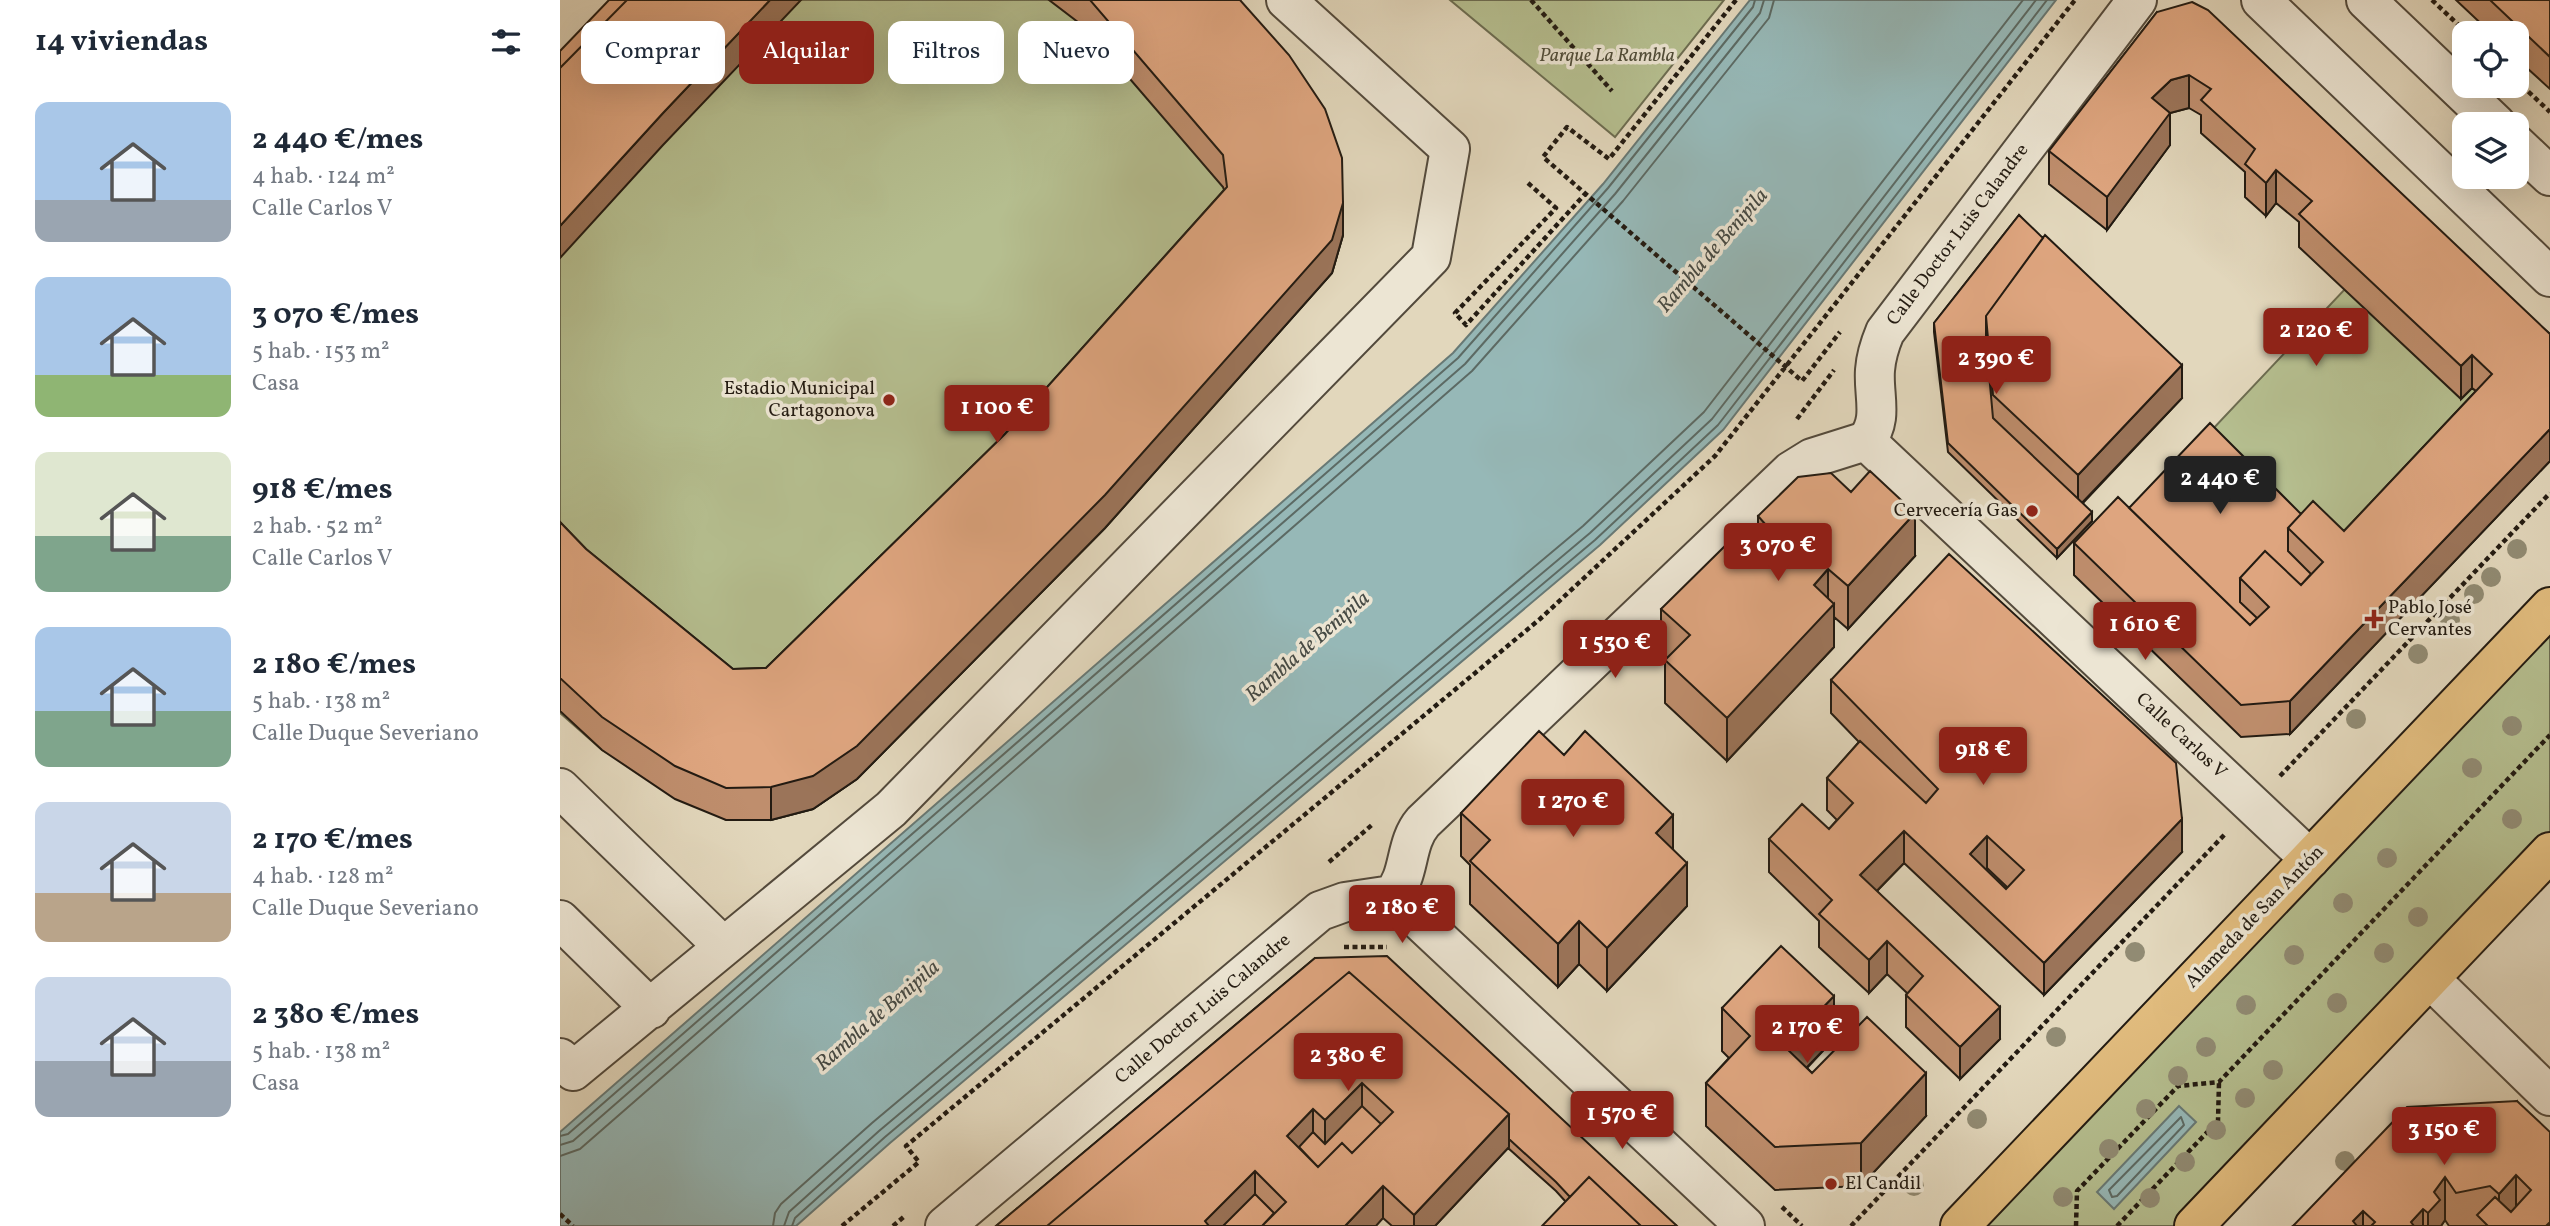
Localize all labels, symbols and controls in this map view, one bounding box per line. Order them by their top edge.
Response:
text: 14 viviendas [35,21,208,63]
chip: Comprar [581,21,725,84]
chip: Alquilar [739,21,874,84]
chip: Filtros [888,21,1004,84]
chip: Nuevo [1018,21,1134,84]
map controls [2452,21,2529,189]
button: locate [2452,21,2529,98]
icon: filters [487,23,525,61]
park label: Parque La Rambla [1539,43,1675,69]
button: layers [2452,112,2529,189]
text: 2 440 €/mes [252,119,423,161]
icon: home [91,130,175,214]
street label: Calle Doctor Luis Calandre [1881,139,2035,331]
text: 4 hab. · 124 m² [252,161,395,193]
water label: Rambla de Benipila [1651,182,1775,319]
text: Calle Carlos V [252,193,392,225]
text: 3 070 €/mes [252,294,419,336]
icon: home [91,305,175,389]
pin: 2 120 € [2251,308,2381,368]
text: 2 120 € [2279,315,2353,347]
text: 5 hab. · 153 m² [252,336,390,368]
pin: 2 390 € [1931,336,2061,396]
text: 2 390 € [1958,343,2034,375]
text: Casa [252,368,300,400]
place label: Estadio Municipal Cartagonova [724,376,875,424]
pin: 1 100 € [932,386,1062,445]
marker: Estadio Municipal Cartagonova [881,392,897,408]
text: 1 100 € [960,392,1034,424]
pin: 2 440 € [2155,456,2285,516]
text: 2 440 € [2180,463,2260,495]
text: 918 €/mes [252,469,393,511]
icon: home [91,480,175,564]
place label: Cervecería Gas [1894,498,2018,524]
marker: Cervecería Gas [2024,503,2040,519]
text: 2 hab. · 52 m² [252,511,382,543]
pin: 3 070 € [1713,524,1843,583]
text: 3 070 € [1740,530,1816,562]
text: Calle Carlos V [252,543,392,575]
water label: Rambla de Benipila [1240,585,1377,709]
place label: Pablo José Cervantes [2388,595,2472,643]
pin: 1 610 € [2080,602,2210,662]
text: 1 610 € [2109,609,2181,641]
marker: Pablo José Cervantes [2366,611,2382,627]
pin: 1 530 € [1550,620,1680,680]
text: 1 530 € [1579,627,1651,659]
text: 2 180 €/mes [252,644,416,686]
icon: home [91,655,175,739]
text: 5 hab. · 138 m² [252,686,390,718]
street label: Calle Carlos V [2130,687,2232,785]
text: Calle Duque Severiano [252,718,479,750]
pin: 918 € [1934,728,2032,787]
text: 918 € [1955,734,2011,766]
pin: 1 270 € [1508,780,1638,839]
text: 1 270 € [1537,786,1609,818]
text: 2 170 €/mes [252,819,413,861]
icon: home [91,830,175,914]
street label: Alameda de San Antón [2180,840,2330,994]
text: 4 hab. · 128 m² [252,861,393,893]
pin: 2 180 € [1337,886,1467,945]
text: 2 180 € [1365,892,1439,924]
text: Calle Duque Severiano [252,893,479,925]
street label: Calle Doctor Luis Calandre [1110,928,1296,1090]
water label: Rambla de Benipila [810,954,947,1078]
text: 2 380 €/mes [252,994,419,1036]
icon: home [91,1005,175,1089]
pin: 2 170 € [1742,1006,1872,1065]
text: 2 170 € [1771,1012,1843,1044]
pin: 2 380 € [1283,1034,1413,1093]
text: 5 hab. · 138 m² [252,1036,390,1068]
text: 2 380 € [1310,1040,1386,1072]
text: Casa [252,1068,300,1100]
pin: 1 570 € [1557,1092,1687,1151]
text: 1 570 € [1587,1098,1657,1130]
pin: 3 150 € [2379,1108,2509,1167]
text: 3 150 € [2408,1114,2480,1146]
place label: El Candil [1845,1171,1922,1197]
marker: El Candil [1823,1176,1839,1192]

